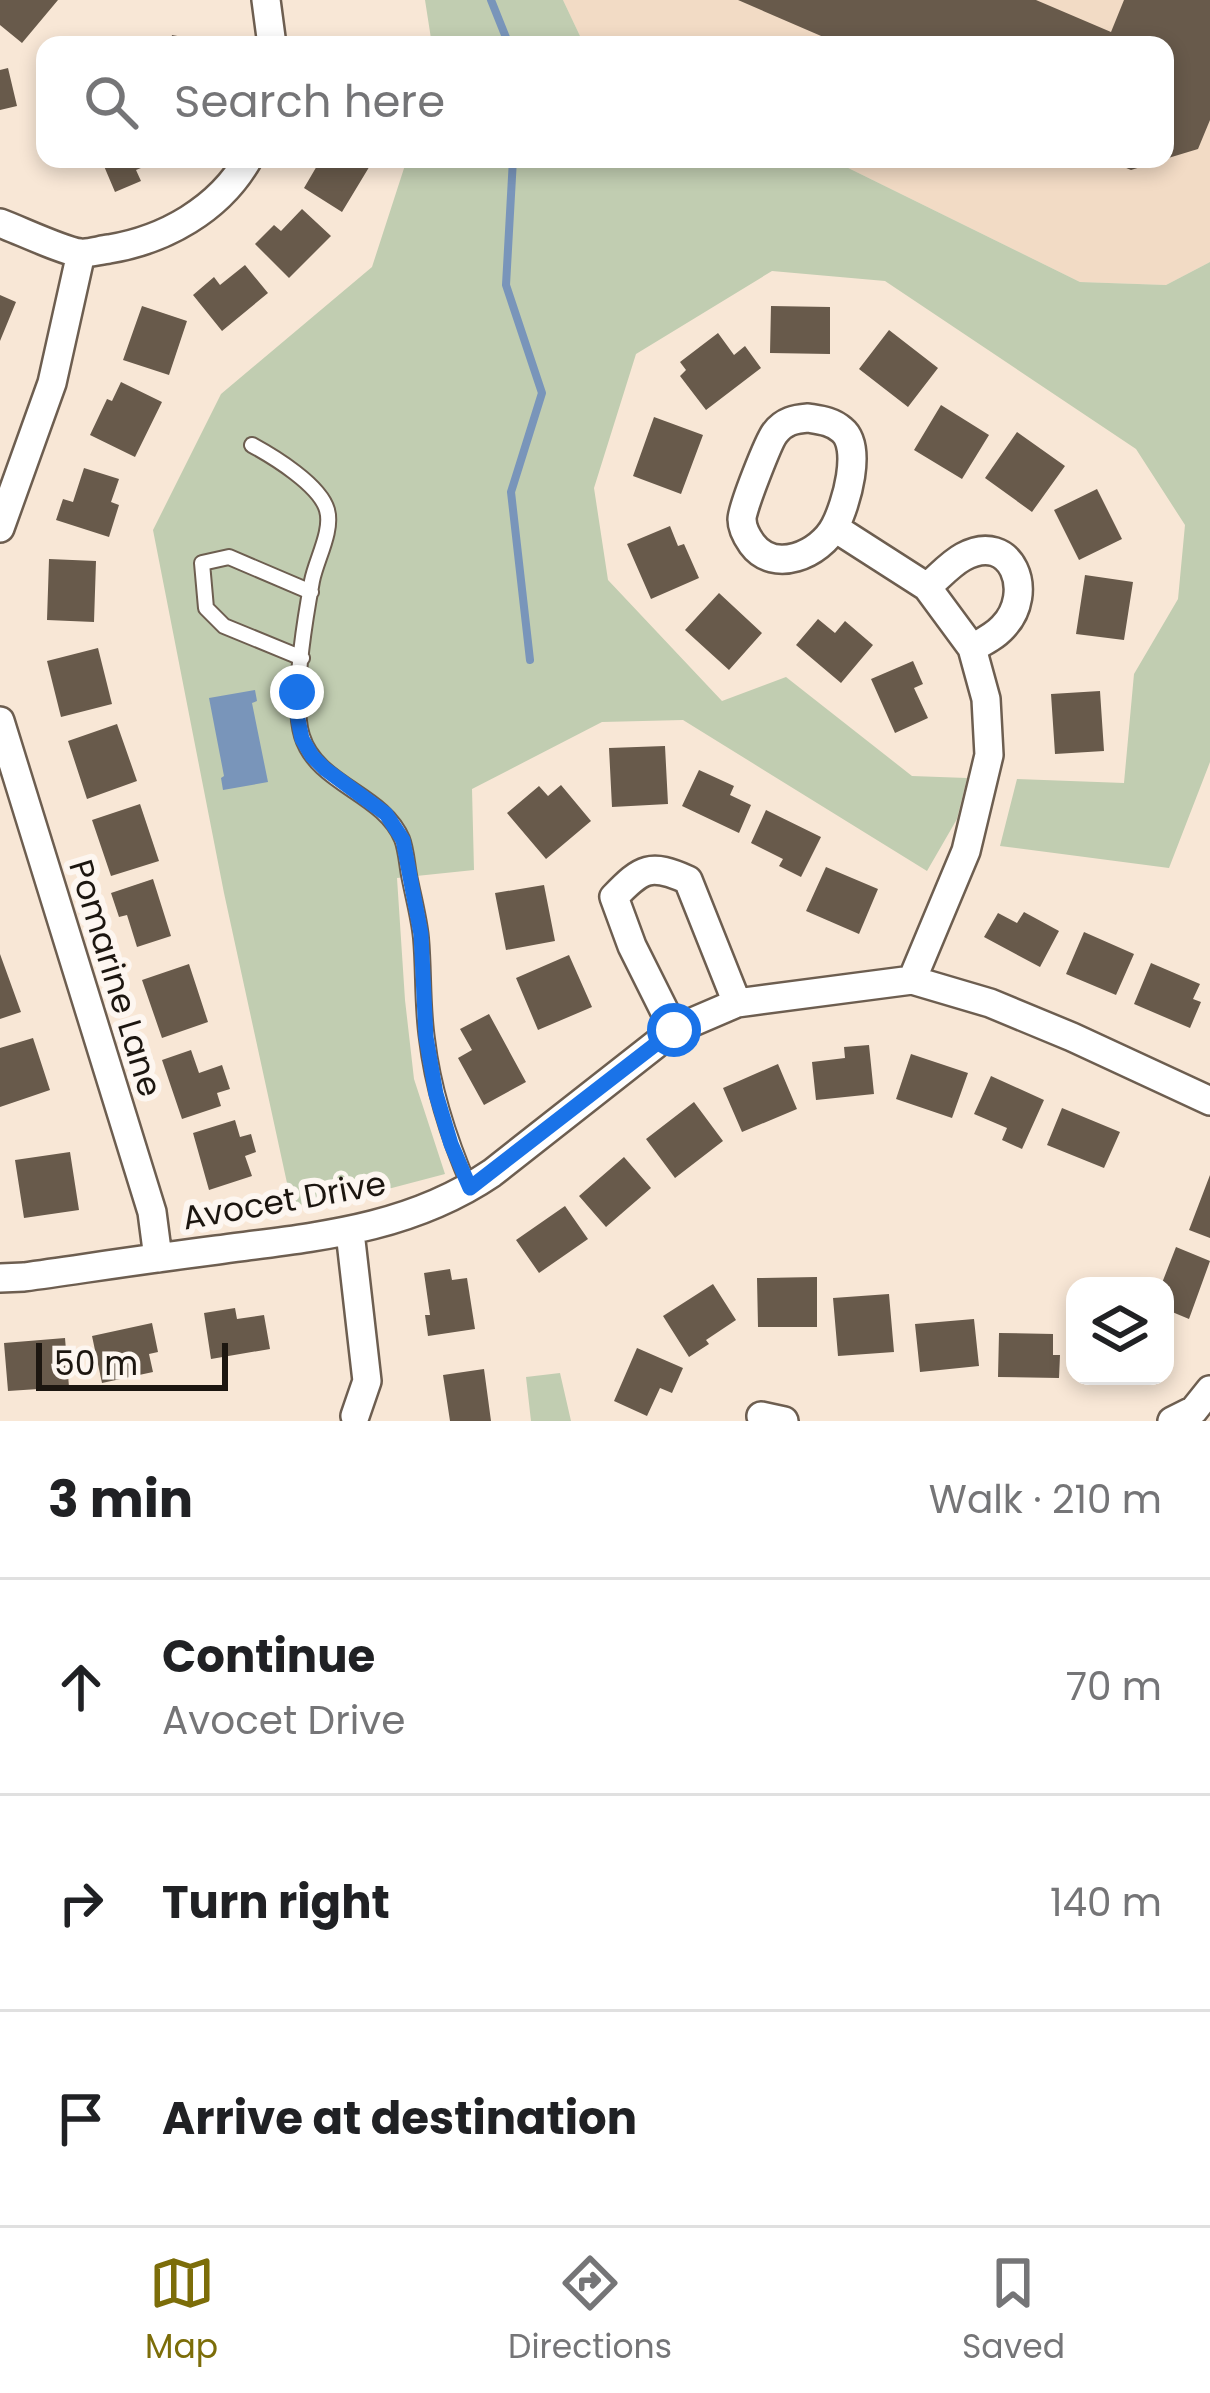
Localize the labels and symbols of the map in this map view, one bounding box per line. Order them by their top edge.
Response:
route end [270,665,324,719]
street label: Pomarine Lane [57,854,174,1102]
route start [647,1003,701,1057]
street label: Avocet Drive [179,1159,390,1242]
scale bar [36,1337,228,1390]

